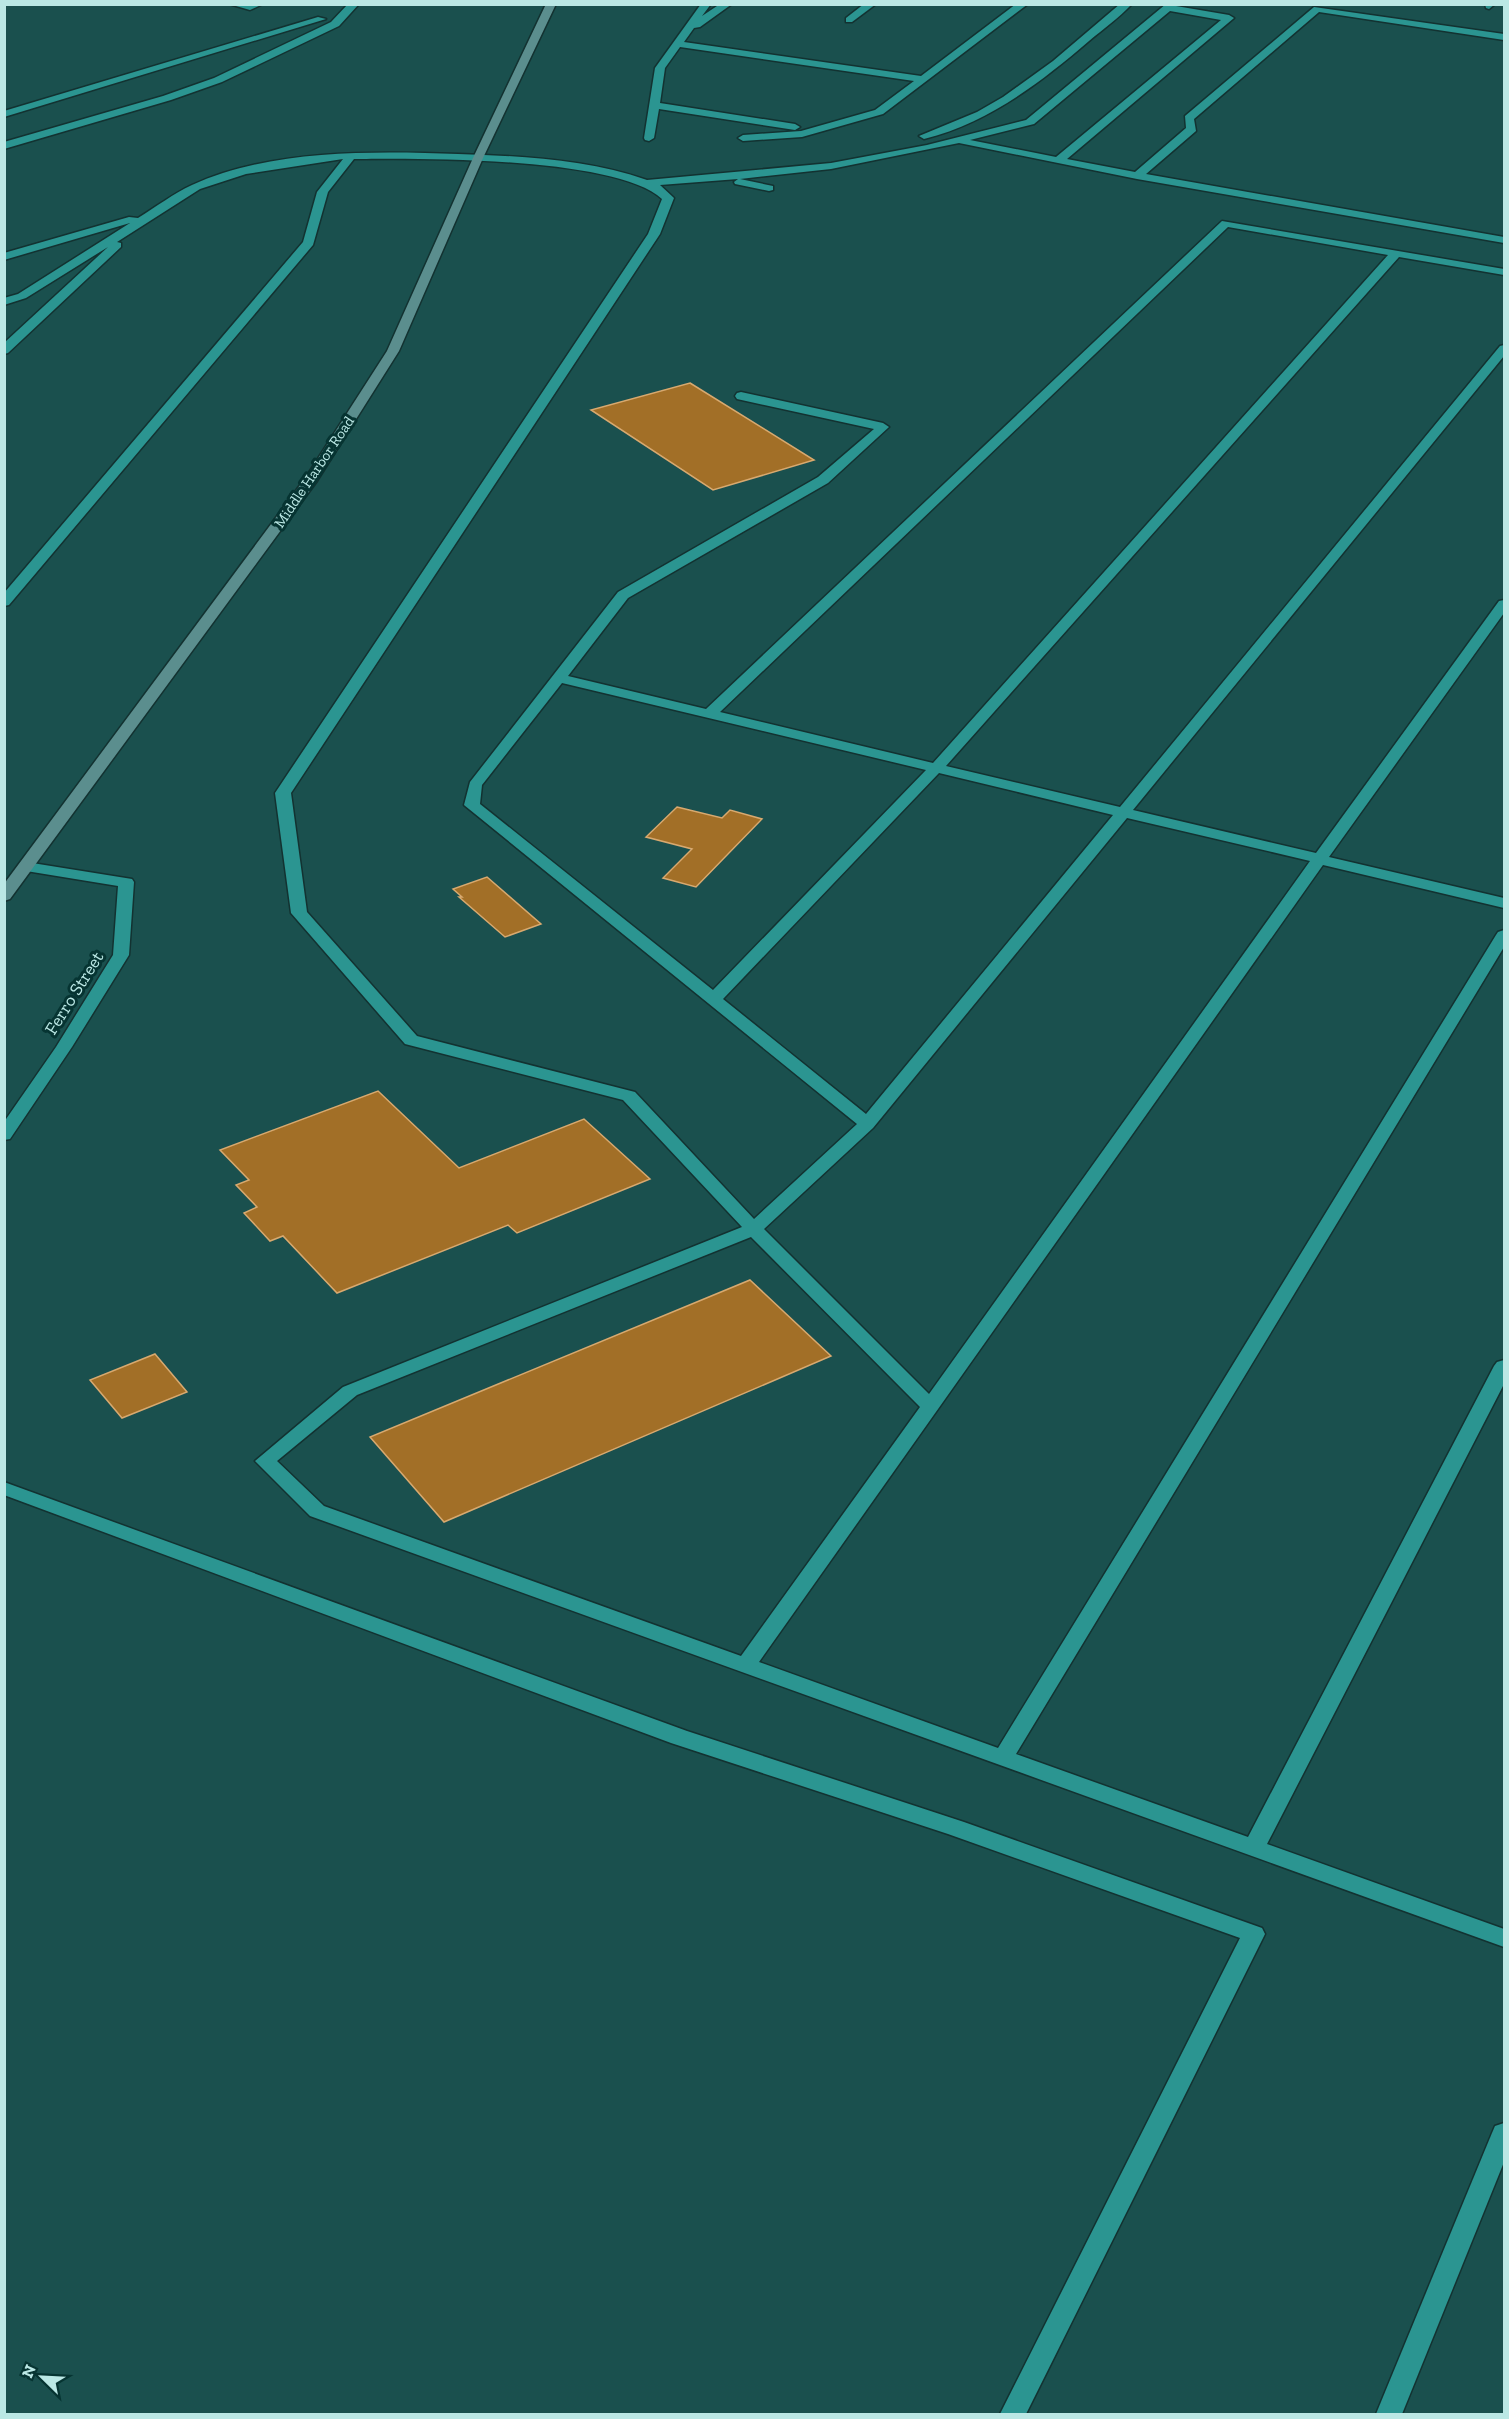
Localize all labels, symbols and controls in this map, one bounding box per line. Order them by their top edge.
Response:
street label: Middle Harbor Road [270,412,358,531]
street label: Ferro Street [40,947,108,1039]
north arrow [12,2347,72,2407]
text: N [18,2362,40,2381]

